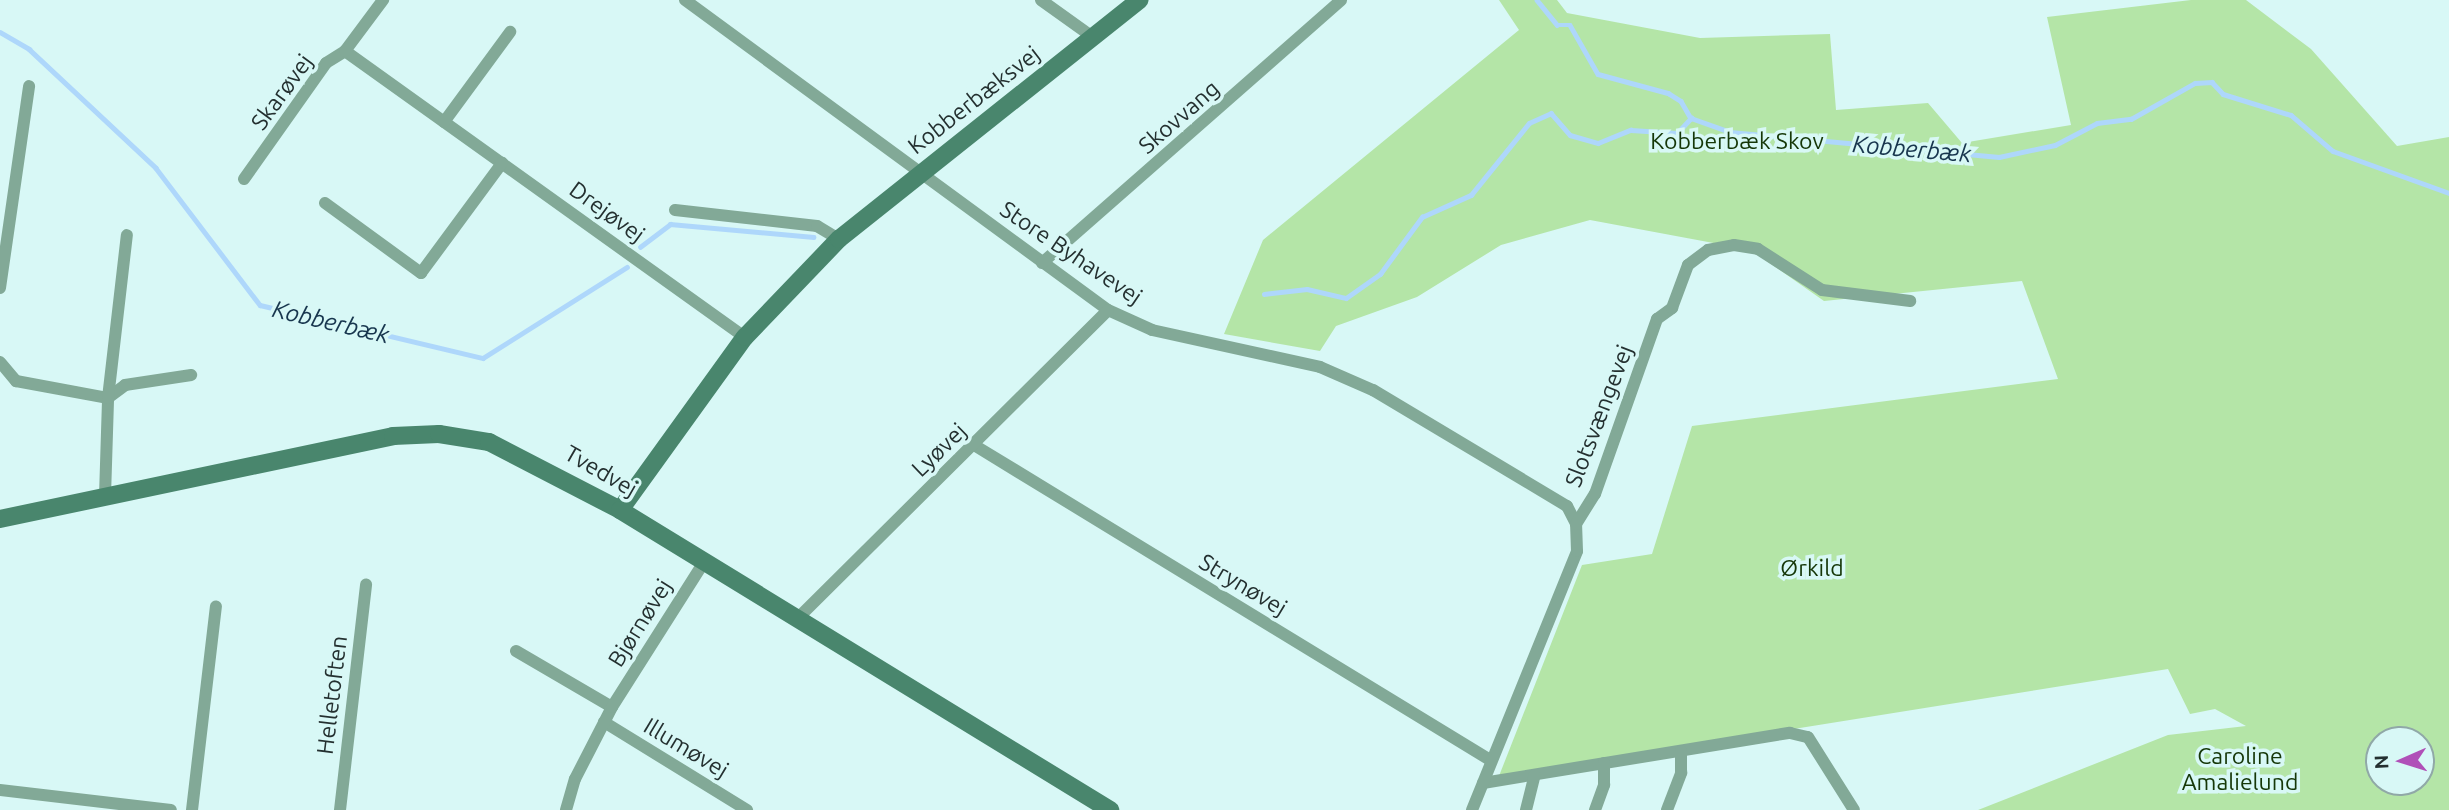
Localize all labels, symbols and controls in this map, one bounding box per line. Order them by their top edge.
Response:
street label: Kobberbæksvej [903,40,1045,160]
street label: Skarøvej [245,49,319,135]
street label: Skovvang [1133,75,1225,159]
park label: Kobberbæk Skov [1650,127,1824,155]
water label: Kobberbæk [1851,129,1973,169]
street label: Drejøvej [564,176,650,248]
street label: Store Byhavevej [995,195,1147,311]
water label: Kobberbæk [270,295,392,349]
street label: Slotsvængevej [1559,341,1639,491]
street label: Lyøvej [906,417,972,483]
street label: Tvedvej [560,439,642,503]
street label: Strynøvej [1194,548,1292,622]
park label: Ørkild [1780,554,1844,582]
street label: Bjørnøvej [602,574,678,672]
street label: Helletoften [311,634,353,756]
street label: Illumøvej [639,712,733,784]
north arrow [2365,726,2435,796]
park label: Caroline Amalielund [2182,742,2298,796]
text: N [2370,754,2392,770]

